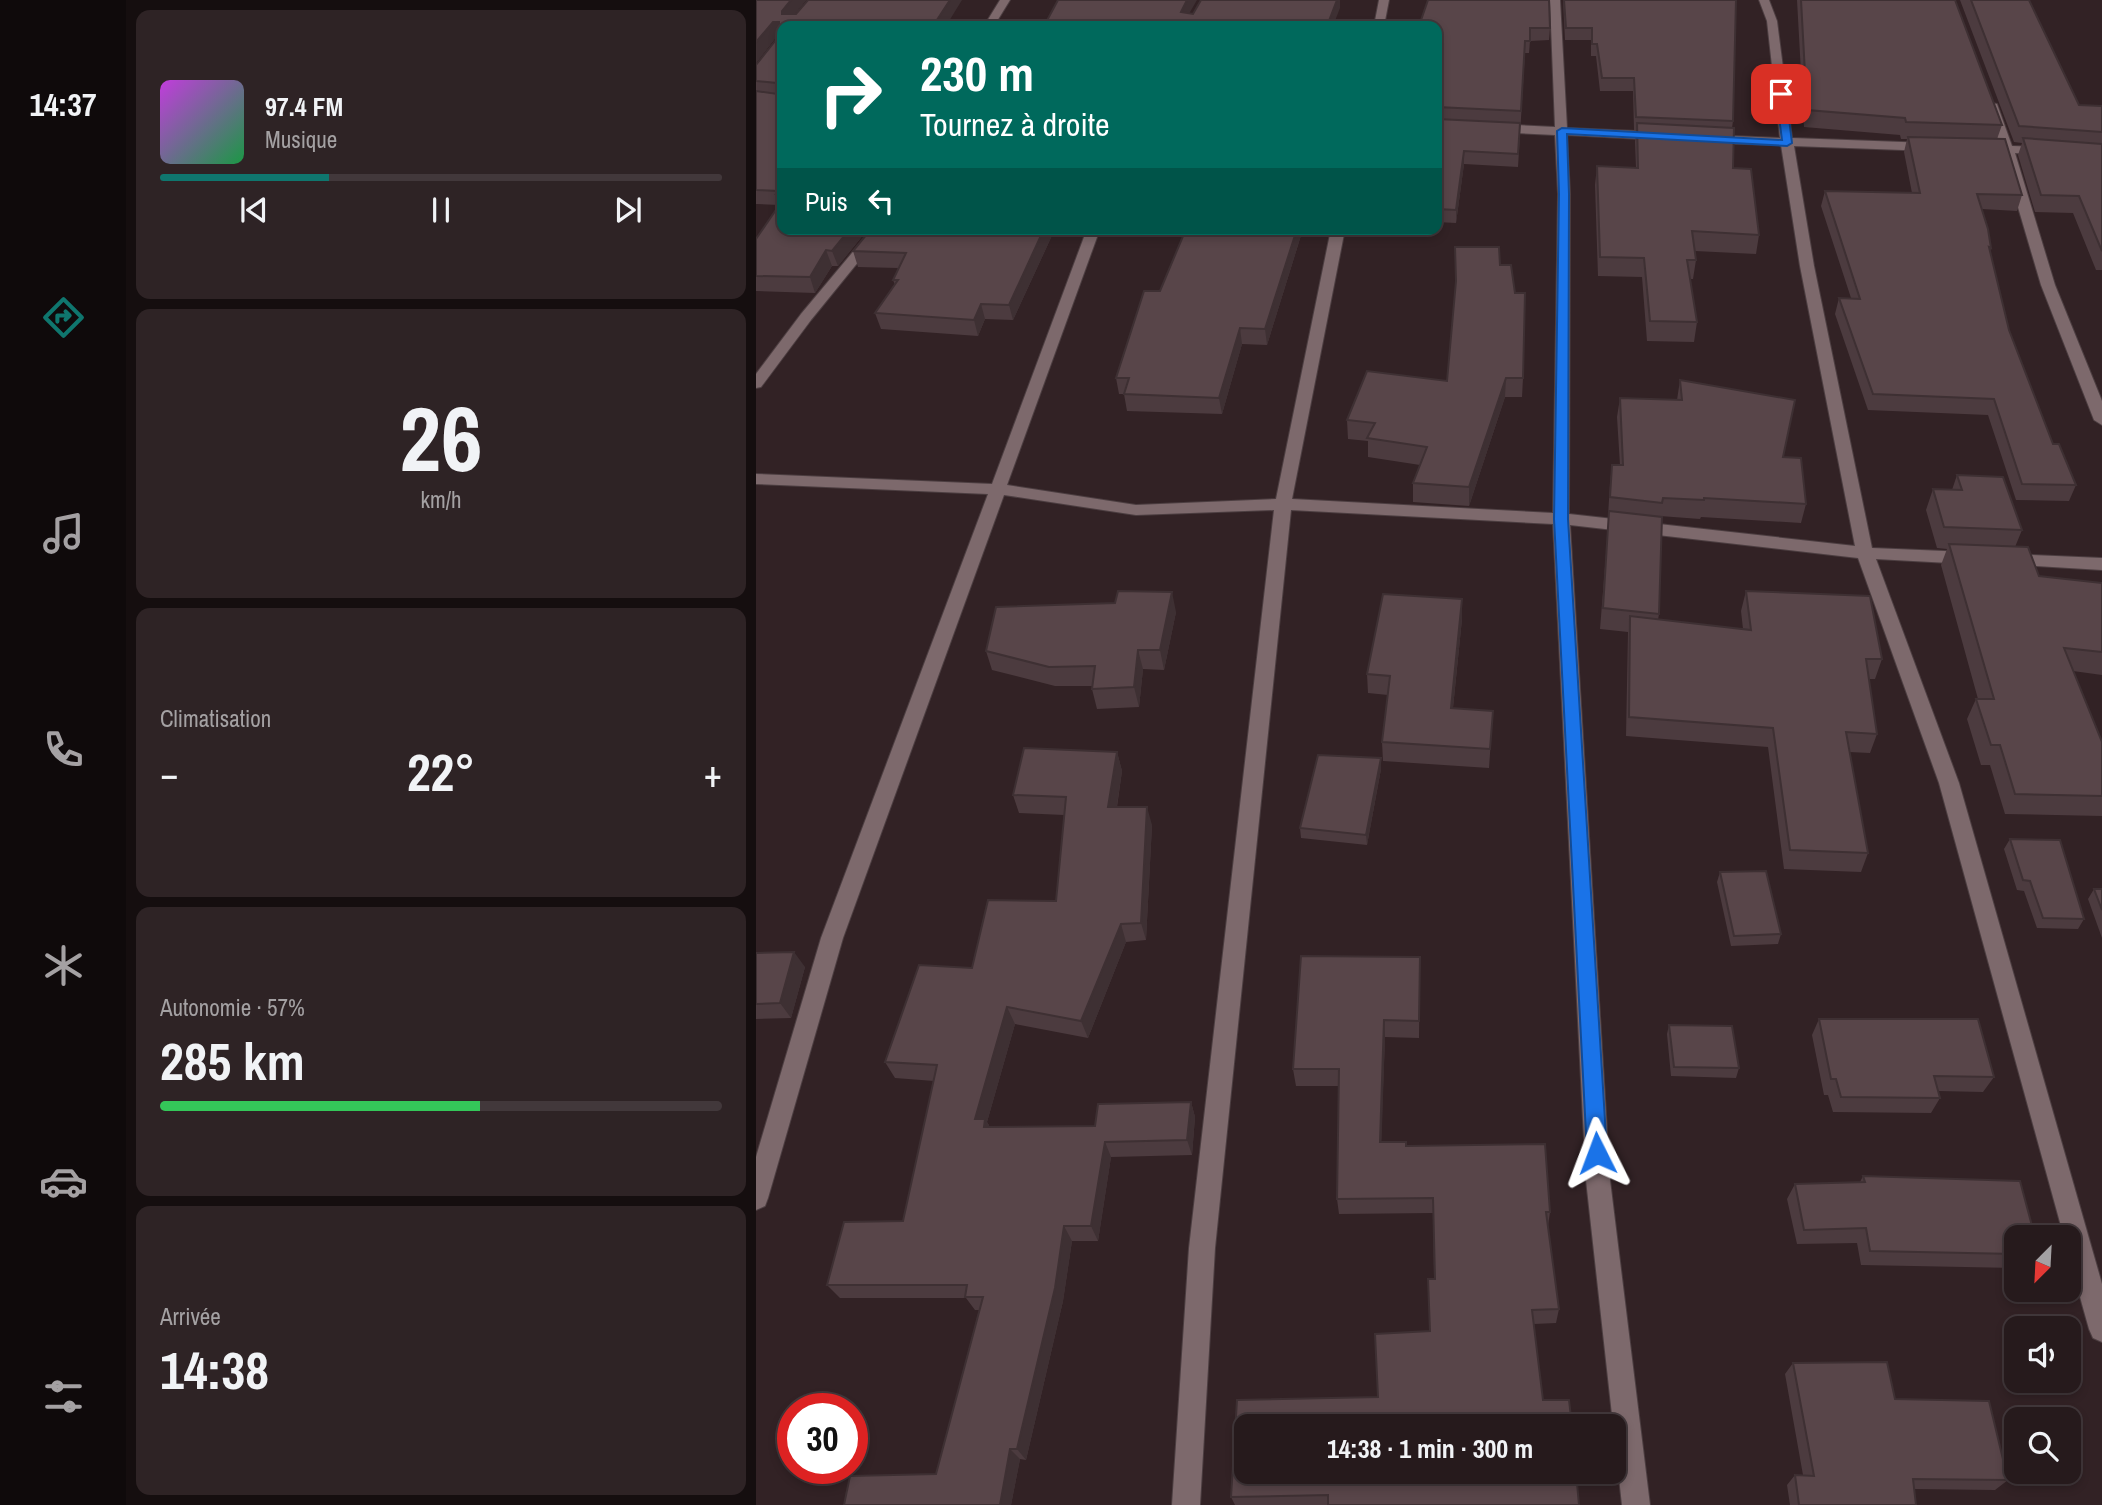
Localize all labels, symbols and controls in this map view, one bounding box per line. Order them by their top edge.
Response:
text: 230 m [920,40,1034,106]
icon: right [805,49,896,140]
pin [1751,64,1811,124]
icon: arrive [1762,75,1800,113]
text: 14:37 [29,83,97,126]
text: 97.4 FM [265,89,343,124]
text: Tournez à droite [920,103,1110,146]
text: Musique [265,124,337,155]
icon: left [862,182,900,220]
text: Puis [805,184,848,219]
icon: previous [235,191,273,229]
icon: pause [422,191,460,229]
icon: next [609,191,647,229]
icon: directions [39,293,88,342]
text: 26 [400,377,483,499]
text: km/h [421,484,461,515]
icon: music [39,509,88,558]
text: Climatisation [160,703,271,734]
icon: phone [39,725,88,774]
text: 22° [407,737,475,807]
text: − [160,748,178,799]
text: + [704,748,722,799]
icon: climate [39,941,88,990]
text: Autonomie · 57% [160,992,305,1023]
text: 285 km [160,1026,305,1096]
position arrow [1560,1116,1634,1190]
icon: car [39,1157,88,1206]
north arrow [2004,1225,2081,1302]
map controls [2004,1225,2081,1484]
text: Arrivée [160,1301,221,1332]
button: sound [2004,1316,2081,1393]
text: 14:38 [160,1335,269,1405]
icon: filters [39,1372,88,1421]
speed limit sign: 30 [777,1393,868,1484]
button: search [2004,1407,2081,1484]
text: 14:38 · 1 min · 300 m [1327,1431,1533,1466]

